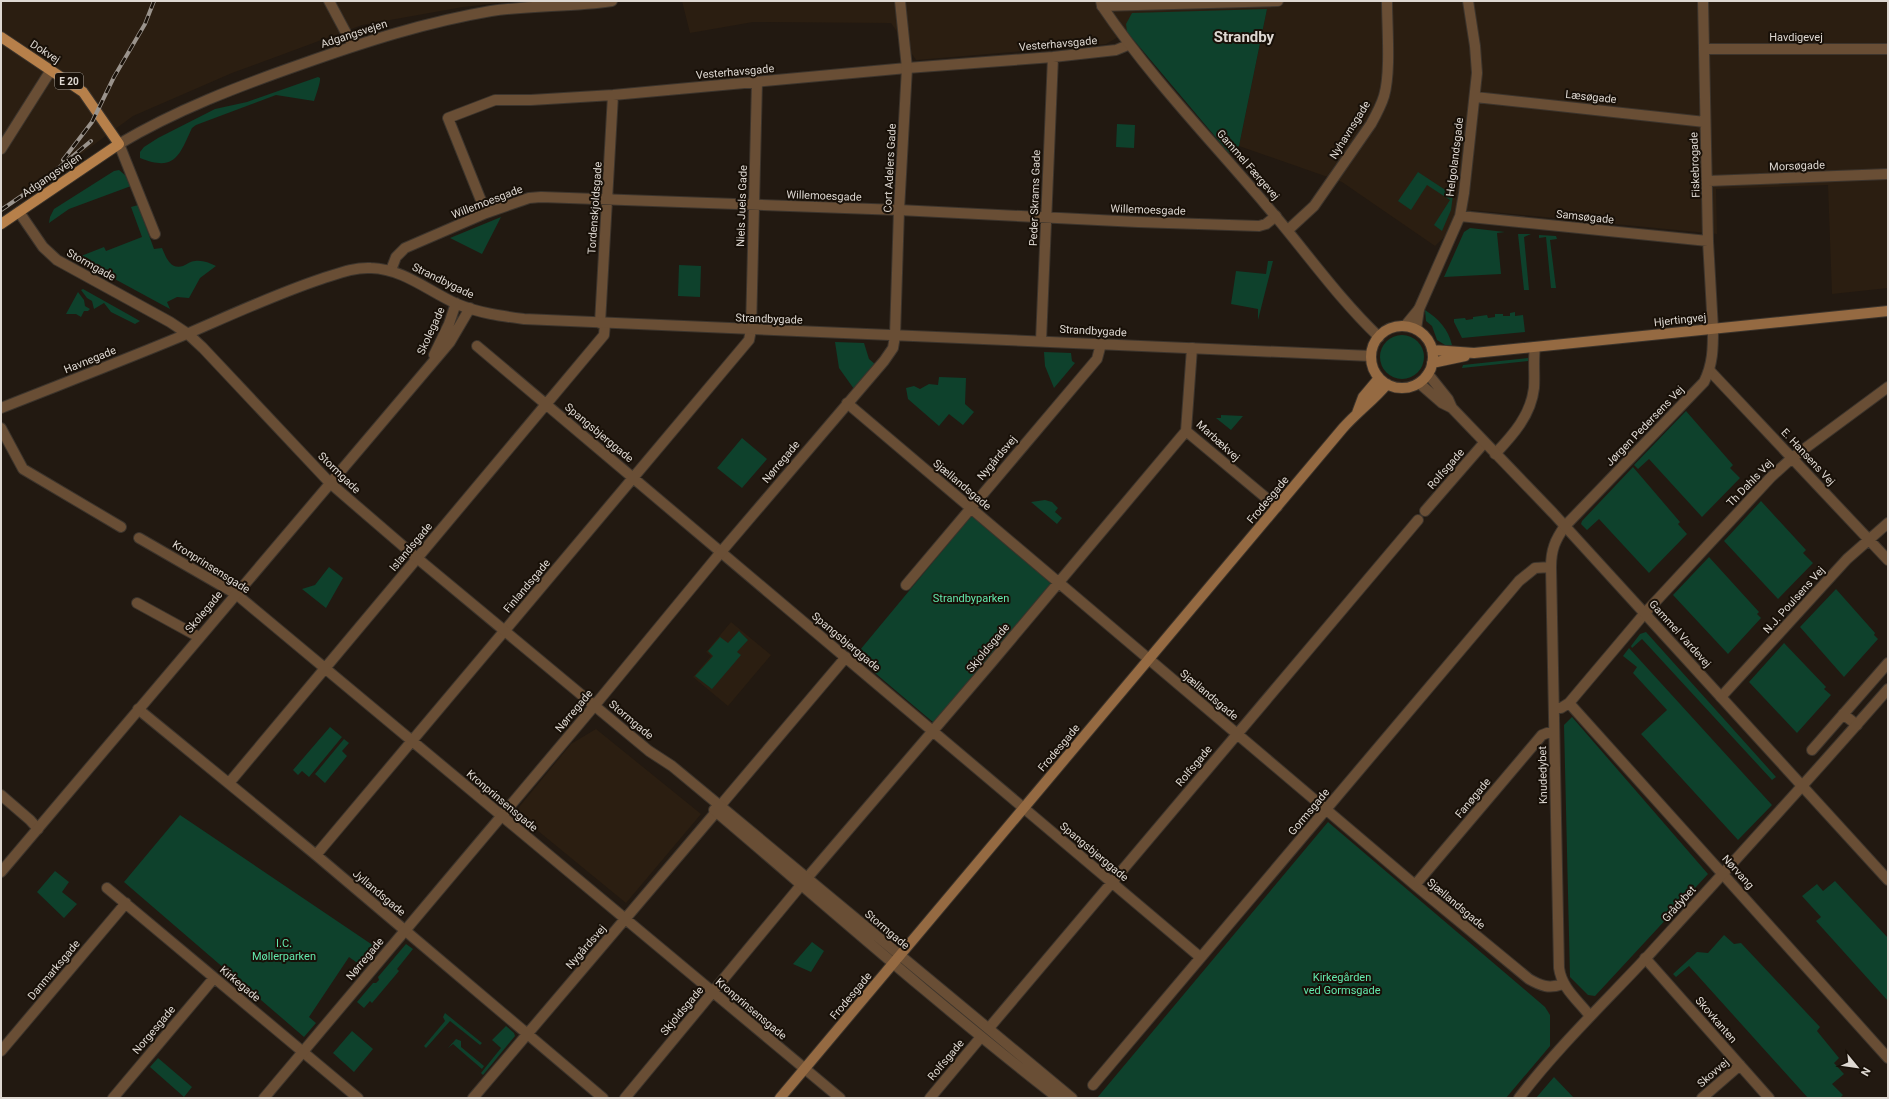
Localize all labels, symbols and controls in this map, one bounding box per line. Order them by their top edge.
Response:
street label: Adgangsvejen [319,17,389,51]
district label: Strandby [1214,28,1275,46]
street label: Havdigevej [1769,31,1823,44]
street label: Vesterhavsgade [1018,34,1098,54]
street label: Dokvej [28,38,62,66]
street label: Vesterhavsgade [695,62,775,82]
road number: E 20 [55,73,83,89]
street label: Læsøgade [1565,88,1617,106]
street label: Nyhavnsgade [1327,98,1373,162]
street label: Helgolandsgade [1444,117,1466,197]
street label: Cort Adelers Gade [881,123,899,213]
street label: Gammel Færgevej [1214,127,1282,203]
street label: Fiskebrogade [1687,132,1703,198]
street label: Peder Skrams Gade [1027,149,1043,246]
street label: Adgangsvejen [20,150,84,200]
street label: Morsøgade [1769,159,1825,173]
street label: Tordenskjoldsgade [585,161,605,255]
street label: Niels Juels Gade [734,165,750,247]
street label: Willemoesgade [450,182,525,222]
street label: Willemoesgade [786,188,862,204]
street label: Willemoesgade [1110,202,1186,218]
street label: Samsøgade [1555,207,1615,227]
street label: Stormgade [64,246,118,284]
street label: Strandbygade [410,260,476,302]
street label: Skolegade [414,305,448,357]
street label: Strandbygade [735,311,803,327]
street label: Hjertingvej [1653,311,1707,329]
street label: Strandbygade [1059,323,1127,339]
street label: Havnegade [62,344,118,376]
street label: Jørgen Pedersens Vej [1603,383,1687,469]
street label: Spangsbjerggade [562,401,636,465]
street label: Marbækvej [1194,418,1242,464]
street label: E. Hansens Vej [1778,426,1838,488]
street label: Nygårdsvej [975,433,1019,483]
street label: Nørregade [759,438,803,486]
street label: Rolfsgade [1425,446,1467,492]
street label: Stormgade [315,450,363,496]
street label: Sjællandsgade [930,457,994,513]
street label: Th Dahls Vej [1724,457,1776,509]
street label: Frodesgade [1244,474,1292,526]
street label: Islandsgade [387,520,435,574]
street label: Kronprinsensgade [170,538,252,596]
street label: Finlandsgade [501,557,553,615]
street label: N.J. Poulsens Vej [1761,564,1827,636]
street label: Skolegade [183,588,226,636]
park label: Strandbyparken [933,592,1009,605]
street label: Gammel Vardevej [1646,598,1714,670]
street label: Spangsbjerggade [809,610,883,674]
street label: Skjoldsgade [964,621,1012,675]
street label: Sjællandsgade [1177,667,1241,723]
street label: Nørregade [552,687,596,735]
street label: Stormgade [606,698,656,742]
street label: Frodesgade [1035,722,1083,774]
street label: Rolfsgade [1173,743,1215,789]
street label: Knudedybet [1536,746,1550,804]
street label: Kronprinsensgade [464,767,540,835]
street label: Fanøgade [1452,775,1494,821]
street label: Gormsgade [1286,786,1332,838]
street label: Spangsbjerggade [1057,820,1131,884]
street label: Nørvang [1719,852,1757,892]
street label: Jyllandsgade [350,867,408,919]
street label: Sjællandsgade [1424,876,1488,932]
street label: Grådybet [1659,883,1699,925]
street label: Stormgade [862,908,912,952]
street label: Nygårdsvej [563,922,609,972]
street label: Nørregade [343,935,387,983]
street label: Danmarksgade [25,937,83,1003]
park label: I.C. Møllerparken [252,937,316,963]
street label: Kirkegade [217,963,263,1005]
street label: Frodesgade [827,970,875,1022]
park label: Kirkegården ved Gormsgade [1303,971,1381,997]
street label: Kronprinsensgade [713,975,789,1043]
street label: Skjoldsgade [658,984,706,1038]
street label: Skovkanten [1692,994,1740,1046]
street label: Norgesgade [130,1003,178,1057]
street label: Rolfsgade [925,1037,967,1083]
north arrow [1837,1047,1877,1087]
street label: Skovvej [1695,1056,1731,1090]
text: N [1858,1065,1873,1078]

